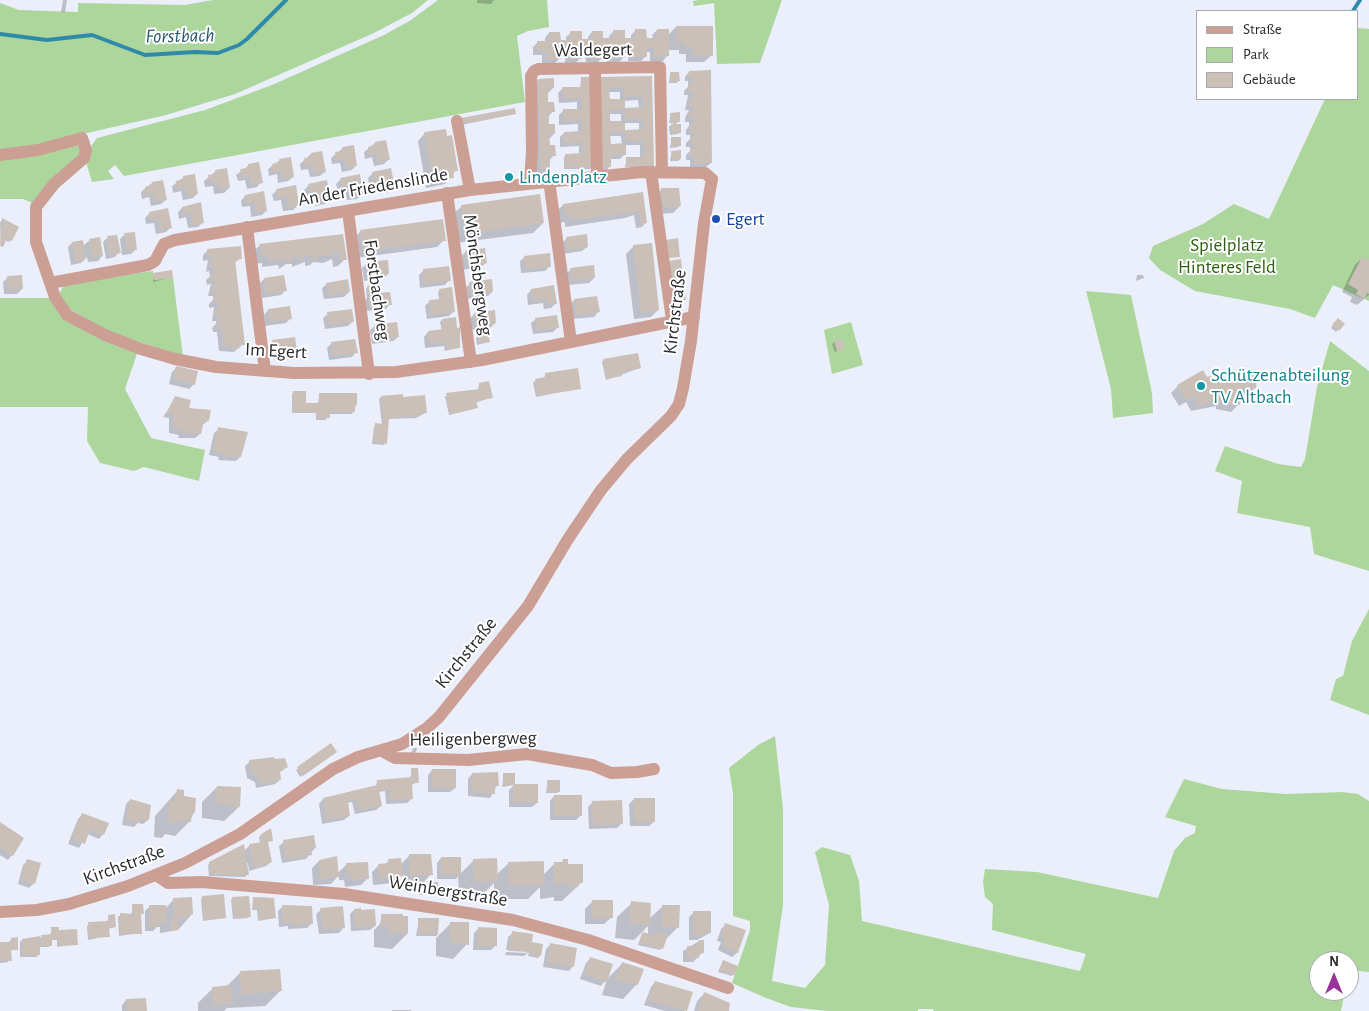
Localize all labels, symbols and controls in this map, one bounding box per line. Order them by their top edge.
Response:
legend [1196,10,1359,100]
text: Straße [1243,22,1282,37]
water label: Forstbach [145,23,215,49]
street label: Waldegert [554,38,632,62]
text: Park [1243,47,1269,62]
text: Gebäude [1243,72,1296,87]
street label: An der Friedenslinde [296,163,450,211]
place label: Lindenplatz [519,166,607,188]
marker: Lindenplatz [503,171,515,183]
place label: Egert [726,208,765,230]
street label: Mönchsbergweg [458,213,498,337]
marker: Egert [710,213,722,225]
park label: Spielplatz Hinteres Feld [1178,234,1276,278]
street label: Forstbachweg [359,238,395,342]
street label: Kirchstraße [658,268,692,356]
street label: Im Egert [245,338,307,364]
place label: Schützenabteilung TV Altbach [1211,364,1350,408]
marker: Schützenabteilung TV Altbach [1195,380,1207,392]
street label: Kirchstraße [430,613,502,693]
street label: Heiligenbergweg [409,726,537,752]
street label: Kirchstraße [80,840,168,890]
street label: Weinbergstraße [387,870,509,912]
north arrow [1309,951,1359,1001]
text: N [1329,955,1339,969]

